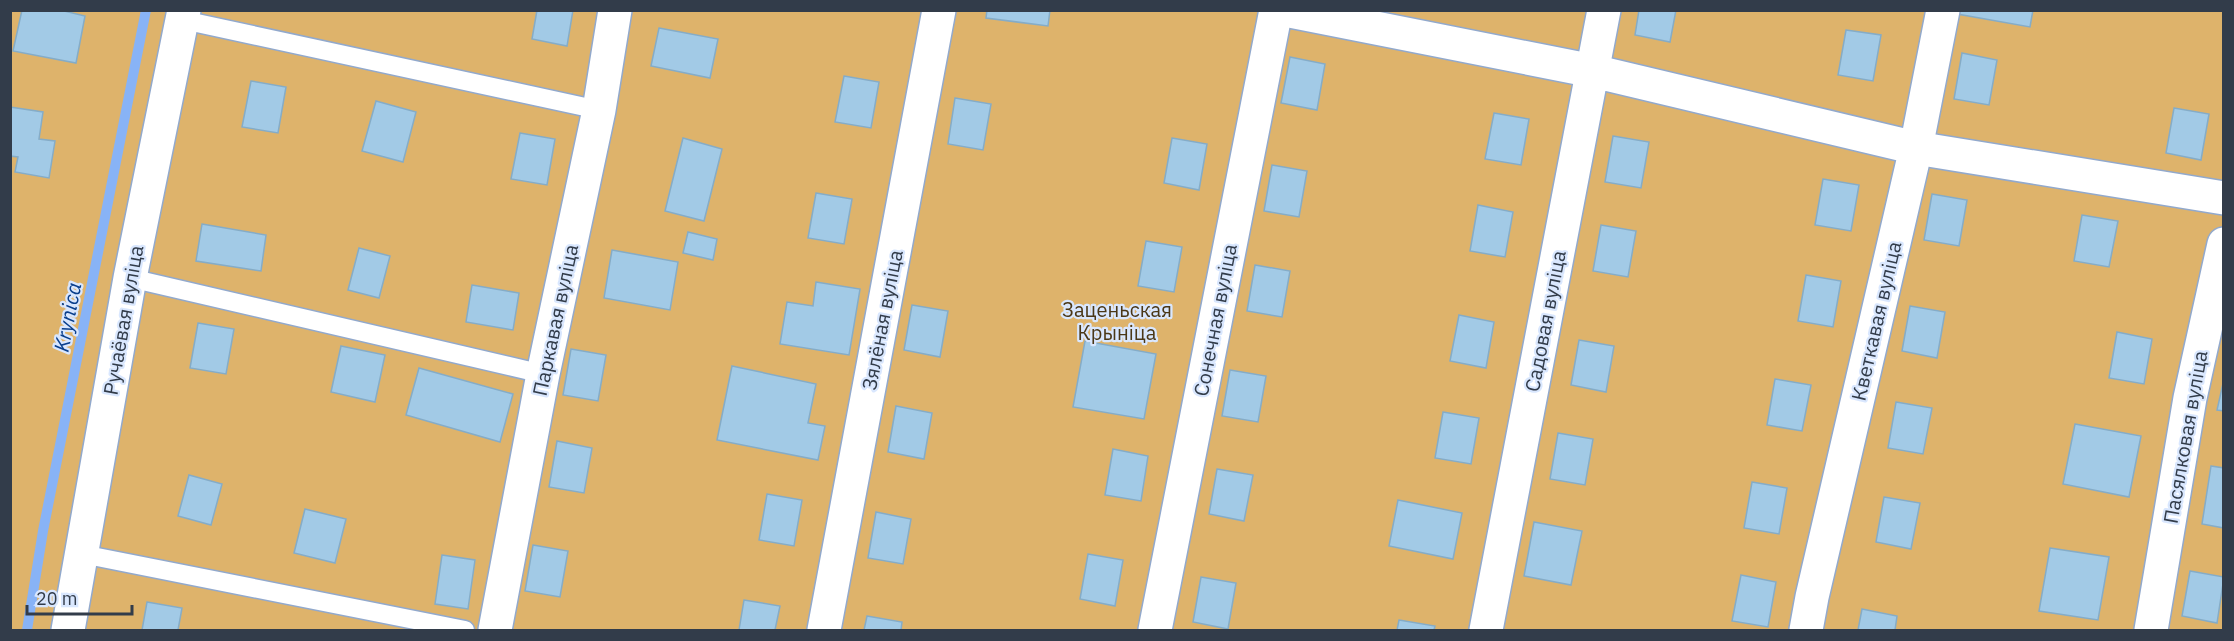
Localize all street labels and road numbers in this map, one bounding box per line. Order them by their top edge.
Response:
street label: Кветкавая вуліца [1845,238,1908,403]
street label: Паркавая вуліца [526,241,584,398]
street label: Сонечная вуліца [1187,241,1243,398]
street label: Ручаёвая вуліца [97,243,150,397]
street label: Зялёная вуліца [855,247,909,392]
street label: Садовая вуліца [1518,248,1572,394]
street label: Пасялковая вуліца [2156,348,2214,526]

